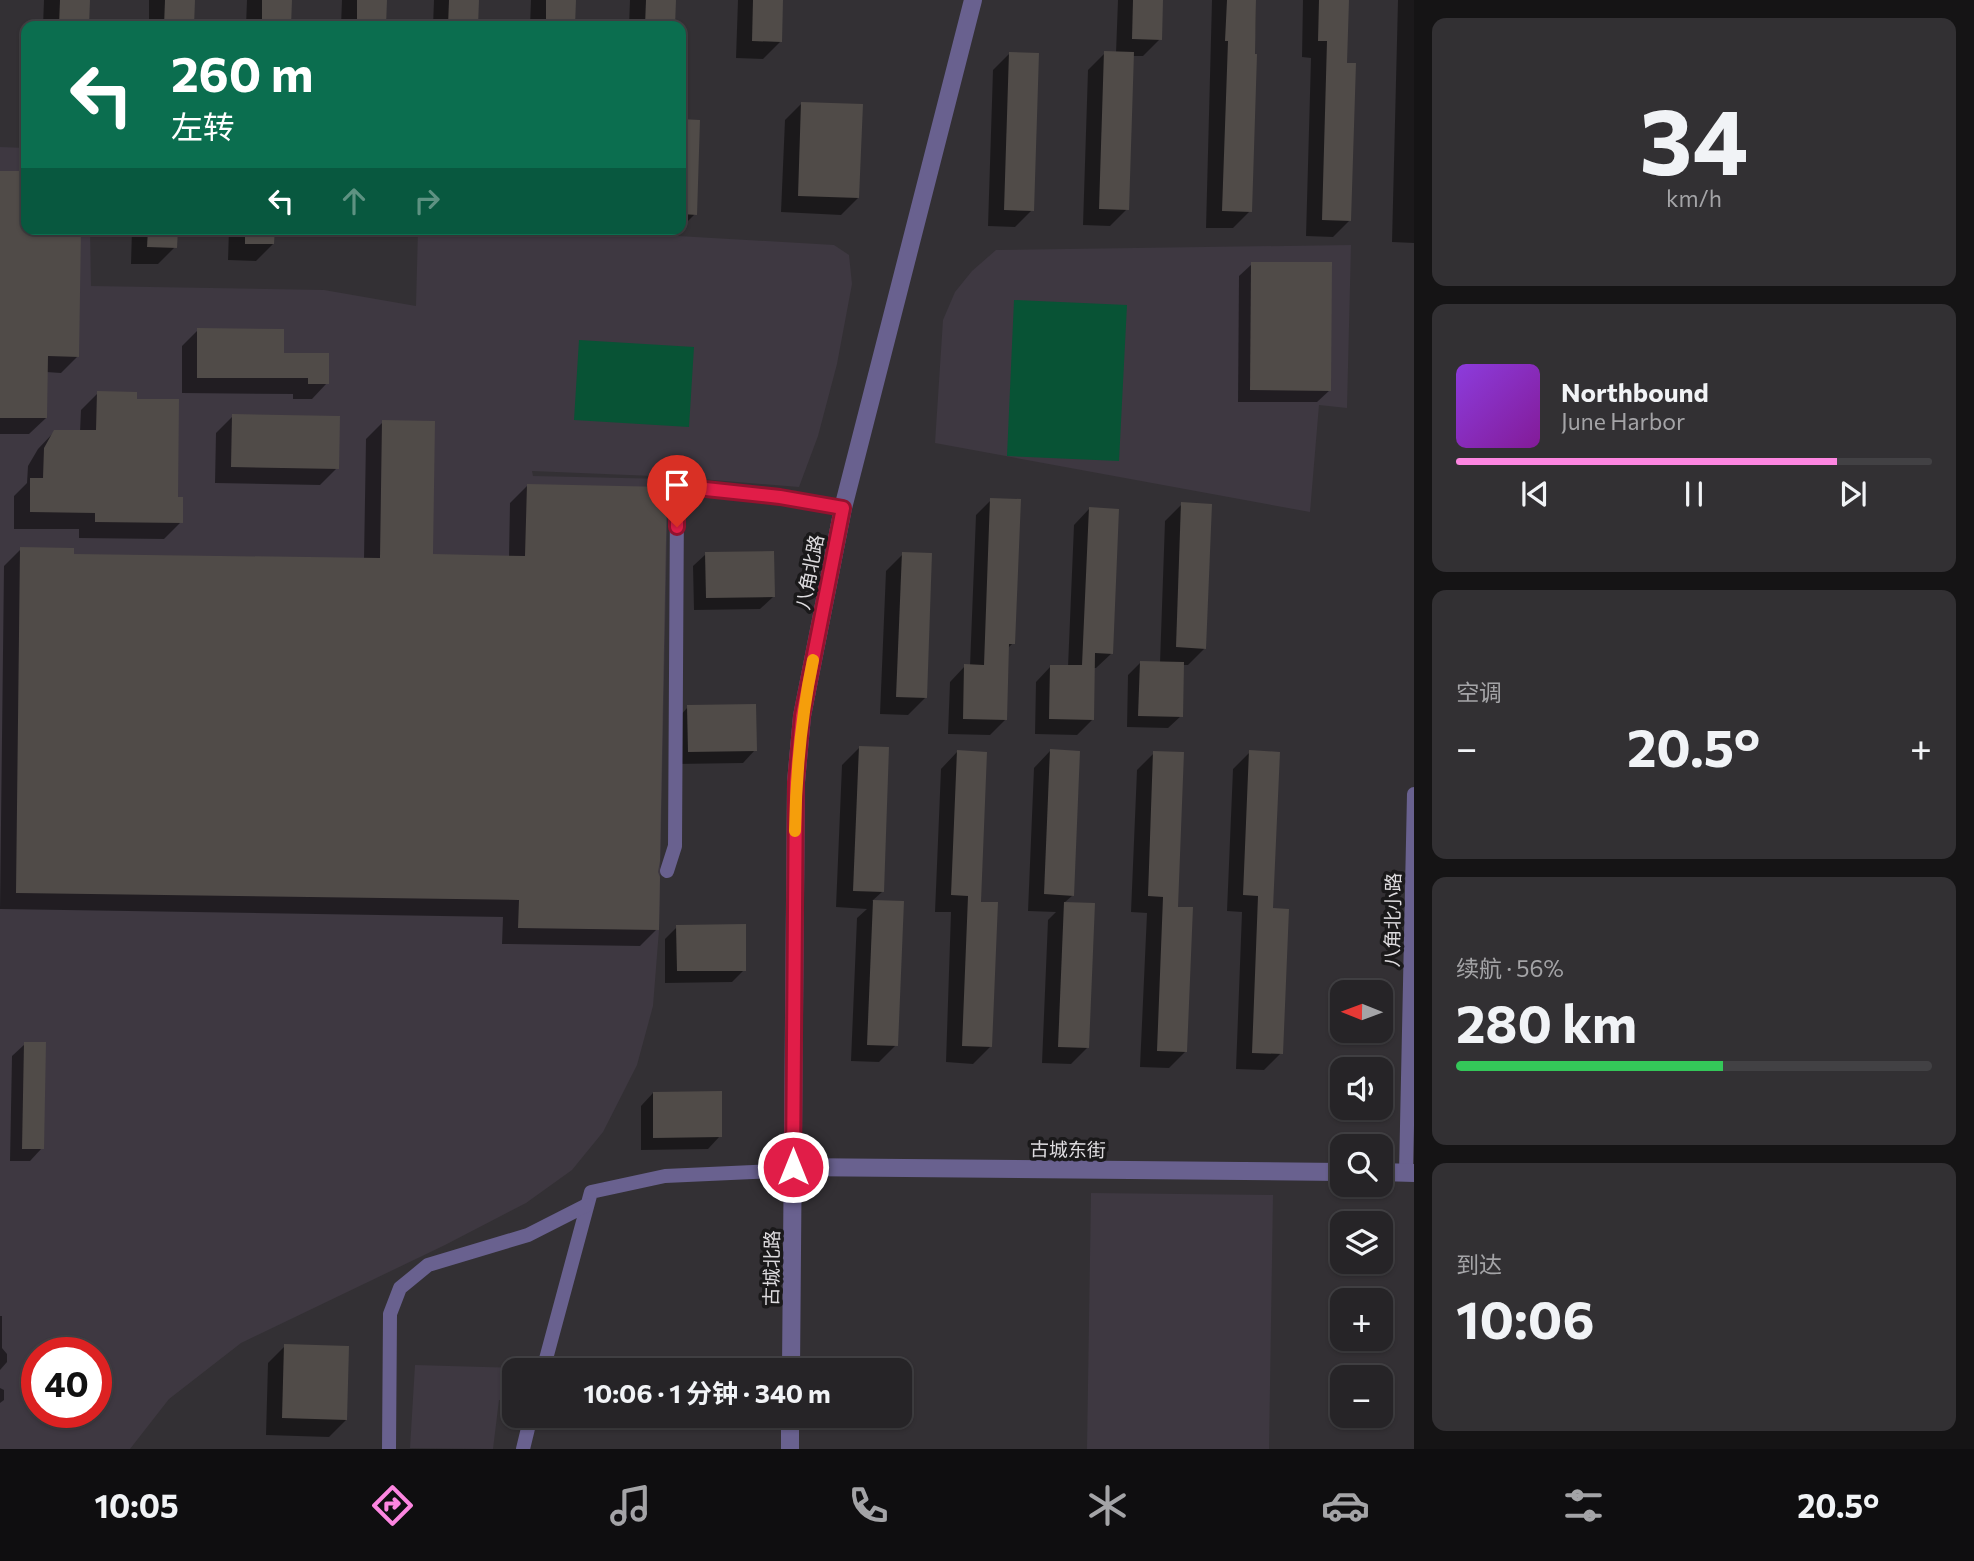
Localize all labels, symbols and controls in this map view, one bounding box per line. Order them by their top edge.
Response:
text: 260 m [171,42,313,102]
icon: left [56,49,147,140]
text: 34 [1640,82,1748,194]
text: 左转 [171,106,235,146]
icon: left [262,182,300,220]
icon: ahead [335,182,373,220]
icon: right [408,182,446,220]
text: km/h [1666,184,1722,212]
text: Northbound [1561,376,1709,407]
text: June Harbor [1561,407,1685,435]
pin [647,455,707,527]
icon: arrive [658,466,696,504]
icon: previous [1516,475,1554,513]
icon: pause [1675,475,1713,513]
icon: next [1834,475,1872,513]
street label: 八角北路 [790,532,828,612]
text: 空调 [1456,678,1502,706]
text: 20.5° [1627,714,1760,778]
text: − [1456,723,1478,770]
text: + [1910,723,1932,770]
street label: 八角北小路 [1380,872,1404,968]
text: 续航 · 56% [1456,954,1564,982]
north arrow [1330,980,1393,1043]
map controls [1330,980,1393,1428]
text: 280 km [1456,990,1637,1054]
button: sound [1330,1057,1393,1120]
position arrow [756,1130,830,1204]
button: search [1330,1134,1393,1197]
street label: 古城东街 [1030,1137,1106,1161]
button: layers [1330,1211,1393,1274]
street label: 古城北路 [759,1230,783,1306]
text: 到达 [1456,1250,1502,1278]
text: 10:06 [1456,1286,1594,1350]
button: + [1330,1288,1393,1351]
speed limit sign: 40 [21,1337,112,1428]
button: − [1330,1365,1393,1428]
text: 10:06 · 1 分钟 · 340 m [583,1377,831,1408]
icon: directions [368,1481,417,1530]
icon: music [606,1481,655,1530]
icon: phone [844,1481,893,1530]
icon: climate [1083,1481,1132,1530]
icon: car [1321,1481,1370,1530]
icon: filters [1559,1481,1608,1530]
text: 10:05 [95,1485,179,1525]
text: 20.5° [1797,1485,1879,1525]

